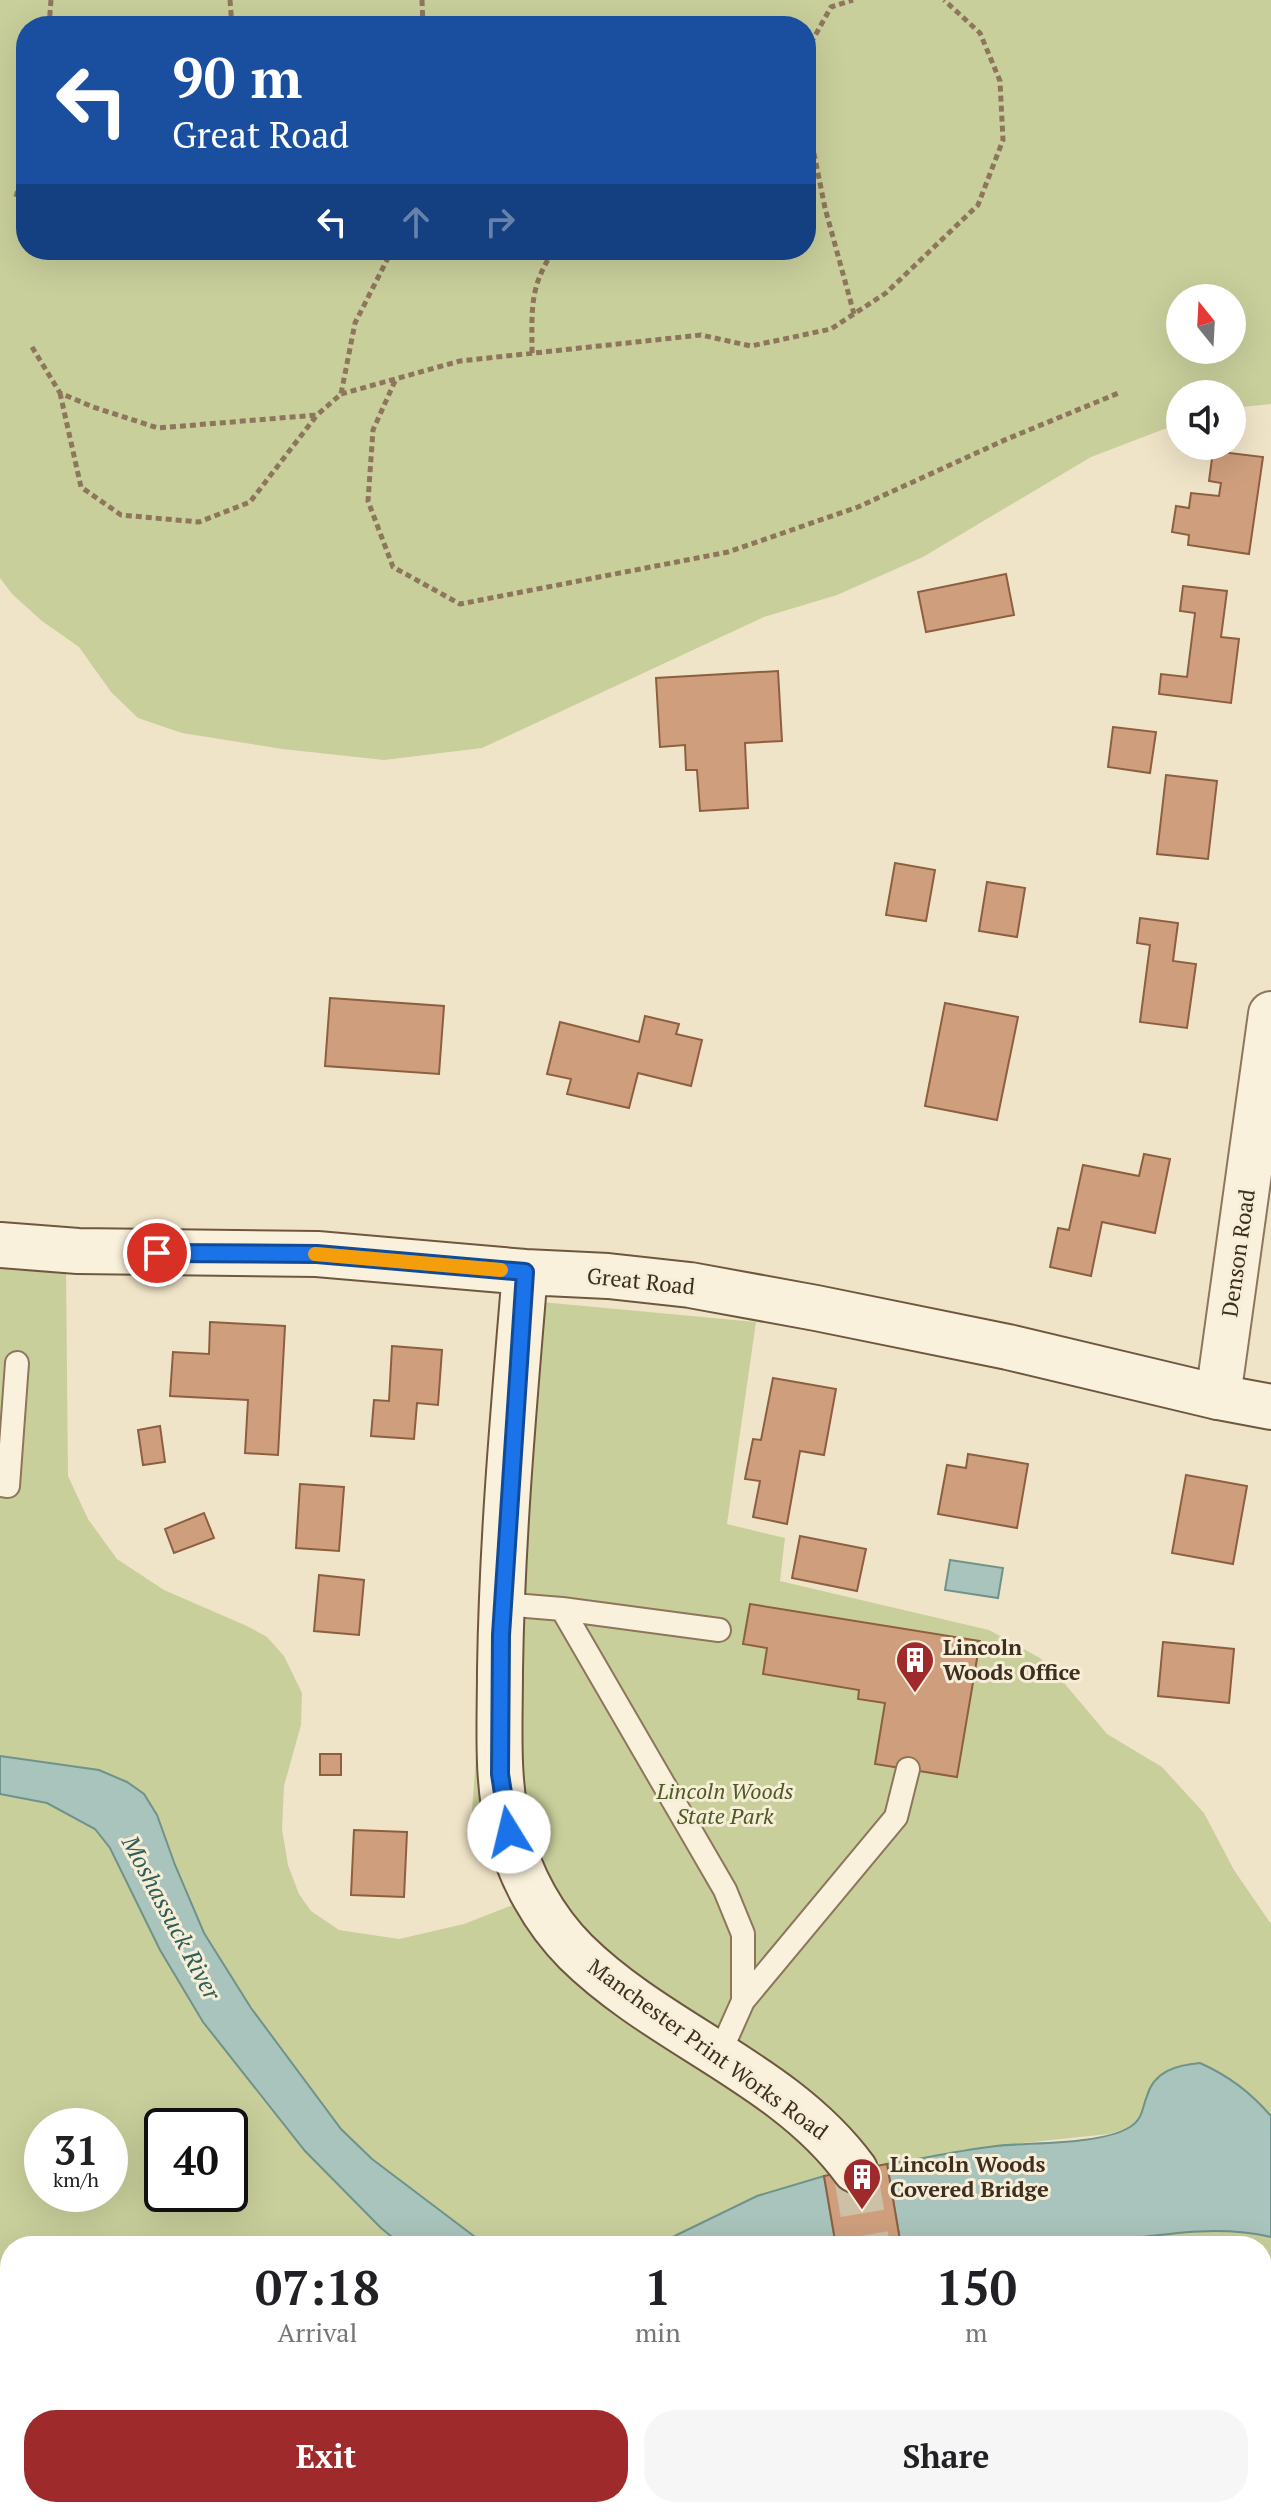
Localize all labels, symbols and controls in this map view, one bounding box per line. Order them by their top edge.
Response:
text: 90 m [172,40,302,114]
icon: left [40,48,144,152]
text: Great Road [172,111,349,158]
icon: left [310,200,354,244]
icon: ahead [394,200,438,244]
icon: right [478,200,522,244]
north arrow [1166,284,1246,364]
map controls [1166,284,1246,460]
button: sound [1166,380,1246,460]
street label: Denson Road [1214,1187,1261,1319]
pin [123,1219,191,1287]
icon: arrive [135,1231,179,1275]
street label: Great Road [586,1260,696,1301]
place label: Lincoln Woods Office [943,1632,1081,1686]
building icon: Lincoln Woods Office [894,1639,936,1694]
park label: Lincoln Woods State Park [655,1776,794,1830]
position arrow [467,1790,551,1874]
water label: Moshassuck River [115,1829,229,2007]
street label: Manchester Print Works Road [583,1952,834,2145]
speed limit sign: 40 [144,2108,248,2212]
text: 31 [53,2123,99,2176]
place label: Lincoln Woods Covered Bridge [890,2149,1049,2203]
building icon: Lincoln Woods Covered Bridge [841,2156,883,2211]
text: km/h [53,2166,99,2193]
text: 07:18 [255,2255,380,2319]
text: 1 [644,2255,671,2319]
text: 150 [936,2255,1017,2319]
text: Arrival [278,2315,357,2349]
text: min [635,2315,681,2349]
text: m [965,2315,988,2349]
button: Exit [24,2410,628,2502]
button: Share [644,2410,1248,2502]

